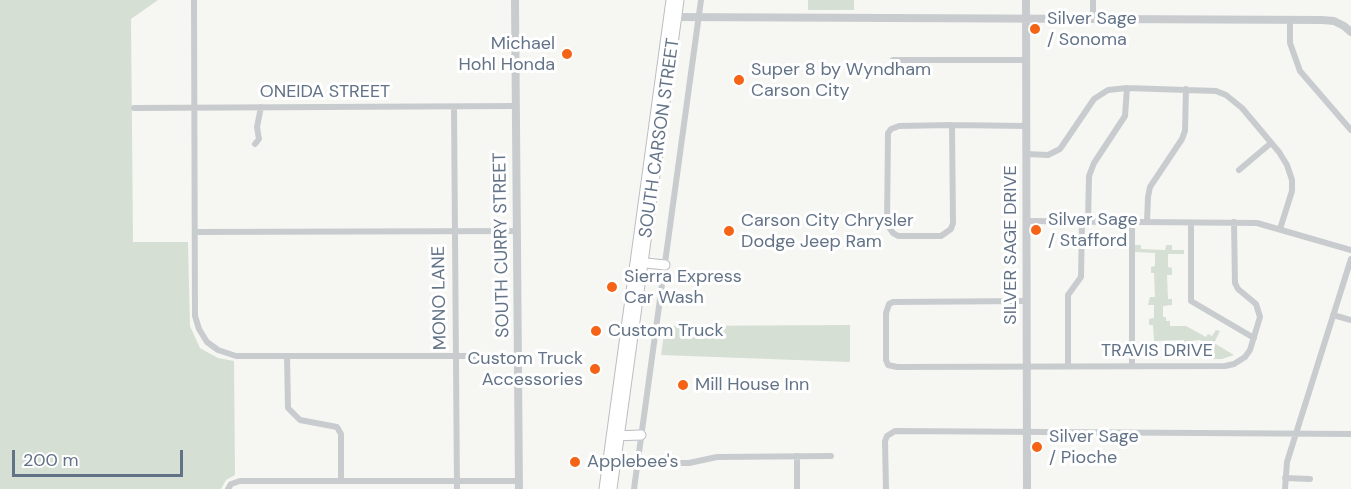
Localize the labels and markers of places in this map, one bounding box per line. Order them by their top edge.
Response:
place label: Silver Sage / Sonoma [1047,8,1137,50]
marker: Silver Sage / Sonoma [1028,22,1042,36]
place label: Michael Hohl Honda [459,33,555,76]
marker: Michael Hohl Honda [560,47,574,61]
place label: Super 8 by Wyndham Carson City [751,59,931,101]
marker: Super 8 by Wyndham Carson City [732,73,746,87]
place label: Silver Sage / Stafford [1048,209,1138,252]
place label: Carson City Chrysler Dodge Jeep Ram [741,210,914,252]
marker: Silver Sage / Stafford [1029,223,1043,237]
marker: Carson City Chrysler Dodge Jeep Ram [722,224,736,238]
place label: Sierra Express Car Wash [624,266,742,308]
marker: Sierra Express Car Wash [605,280,619,294]
place label: Custom Truck [608,320,724,342]
marker: Custom Truck [589,324,603,338]
place label: Custom Truck Accessories [467,348,583,391]
marker: Custom Truck Accessories [588,362,602,376]
place label: Mill House Inn [695,374,809,396]
marker: Mill House Inn [676,378,690,392]
place label: Silver Sage / Pioche [1049,426,1139,468]
marker: Silver Sage / Pioche [1030,440,1044,454]
place label: Applebee's [587,451,679,473]
marker: Applebee's [568,455,582,469]

